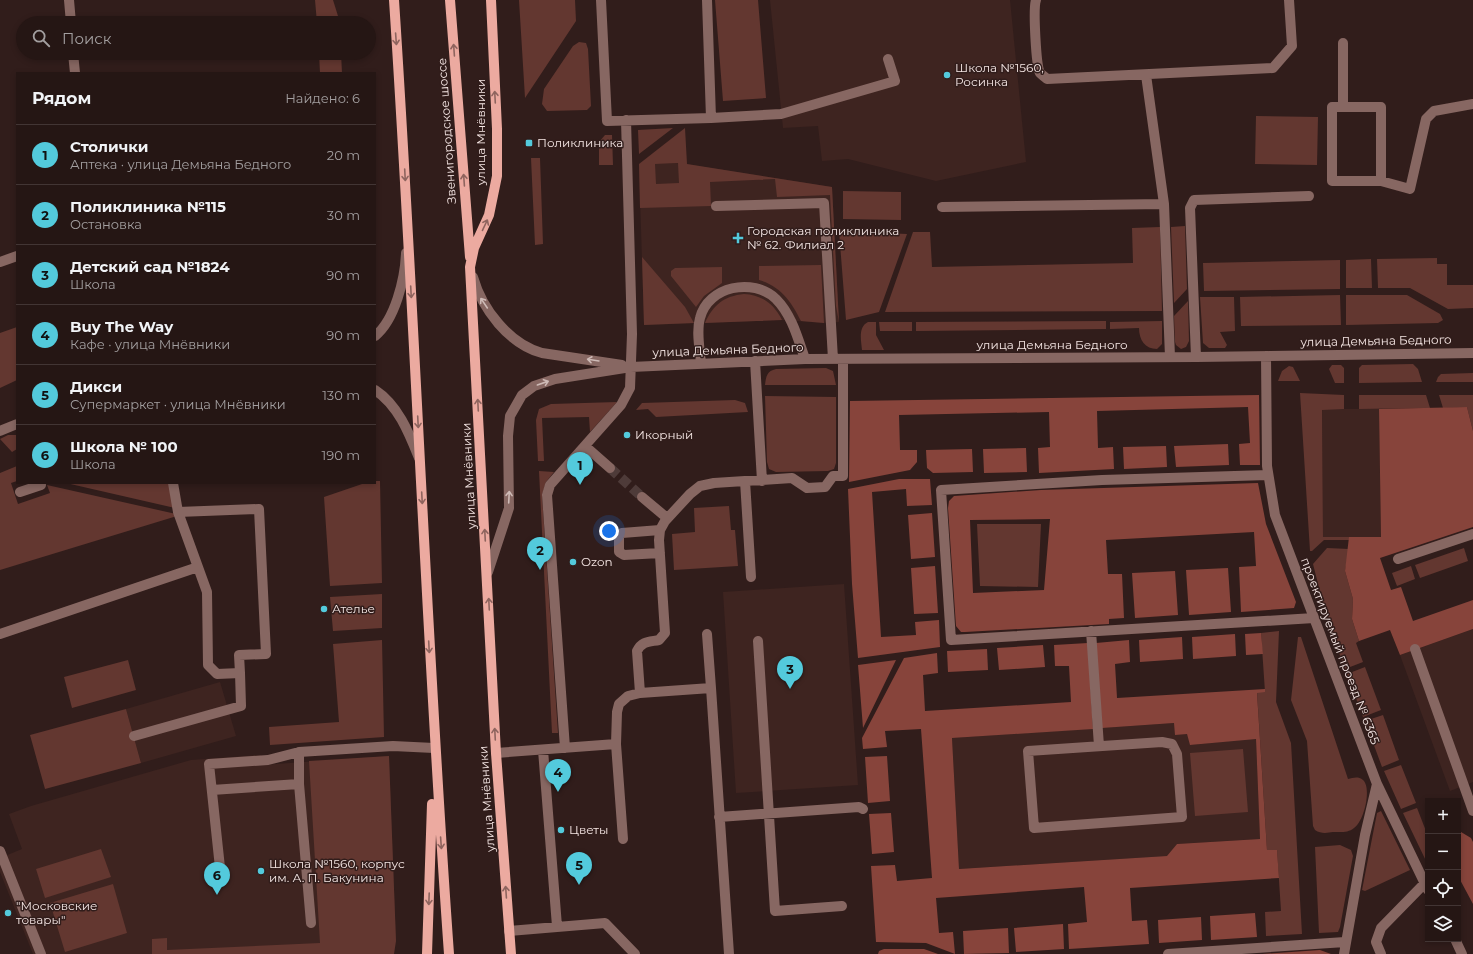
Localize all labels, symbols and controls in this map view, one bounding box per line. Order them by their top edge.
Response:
search box [16,16,376,60]
icon: search [30,27,52,49]
text: Поиск [62,29,111,48]
one-way arrow [393,32,400,45]
one-way arrow [451,44,458,57]
street label: Звенигородское шоссе [434,57,459,205]
place label: Школа №1560, Росинка [955,60,1044,89]
marker: Школа №1560, Росинка [942,70,952,80]
street label: улица Мнёвники [473,79,488,186]
text: Рядом [32,88,91,108]
text: Найдено: 6 [285,90,360,106]
one-way arrow [492,91,499,104]
place label: Поликлиника [537,135,623,150]
text: Столички [70,137,149,156]
marker: Поликлиника [524,138,534,148]
text: 1 [42,147,48,163]
text: 20 m [327,147,360,163]
text: Аптека · улица Демьяна Бедного [70,156,291,172]
one-way arrow [401,168,409,181]
one-way arrow [460,174,467,187]
text: Поликлиника №115 [70,197,226,216]
text: 2 [41,207,49,223]
text: 30 m [327,207,360,223]
text: Остановка [70,216,142,232]
one-way arrow [482,219,489,231]
place label: Городская поликлиника № 62. Филиал 2 [747,223,899,252]
marker: Городская поликлиника № 62. Филиал 2 [732,232,744,244]
text: Детский сад №1824 [70,257,230,276]
text: 3 [41,267,49,283]
text: 90 m [326,267,360,283]
text: Школа [70,276,116,292]
one-way arrow [408,285,415,298]
one-way arrow [480,298,488,309]
text: Buy The Way [70,317,173,336]
text: 4 [41,327,49,343]
text: 90 m [326,327,360,343]
street label: улица Демьяна Бедного [1299,332,1452,349]
text: Кафе · улица Мнёвники [70,336,230,352]
street label: улица Демьяна Бедного [975,337,1128,352]
street label: улица Демьяна Бедного [651,339,804,360]
one-way arrow [587,356,600,364]
text: Дикси [70,377,122,396]
one-way arrow [537,378,549,386]
text: 5 [41,387,49,403]
text: 130 m [322,387,360,403]
text: Супермаркет · улица Мнёвники [70,396,286,412]
one-way arrow [474,399,481,412]
one-way arrow [414,415,422,428]
street label: улица Мнёвники [458,422,479,531]
place label: Икорный [635,427,693,442]
marker: Икорный [622,430,632,440]
text: Школа № 100 [70,437,178,456]
text: 6 [41,447,49,463]
text: 190 m [322,447,360,463]
pin: 1 [567,452,593,485]
text: Школа [70,456,116,472]
one-way arrow [418,491,425,504]
one-way arrow [506,491,513,504]
your location [599,521,619,541]
one-way arrow [481,529,489,542]
pin: 2 [527,537,553,570]
place label: Ozon [581,554,613,569]
street label: проектируемый проезд № 6365 [1298,555,1383,747]
marker: Ozon [568,557,578,567]
one-way arrow [485,598,492,611]
place label: Ателье [332,601,375,616]
marker: Ателье [319,604,329,614]
one-way arrow [426,640,433,653]
pin: 3 [777,656,803,689]
one-way arrow [492,728,499,741]
street label: улица Мнёвники [475,745,498,854]
pin: 4 [545,759,571,792]
map controls [1425,798,1461,942]
button: + [1425,798,1461,834]
place label: Цветы [569,822,608,837]
marker: Цветы [556,825,566,835]
button: − [1425,834,1461,870]
one-way arrow [437,836,444,849]
pin: 5 [566,852,592,885]
place label: Школа №1560, корпус им. А. П. Бакунина [269,856,405,885]
pin: 6 [204,862,230,895]
marker: Школа №1560, корпус им. А. П. Бакунина [256,866,266,876]
button: locate [1425,870,1461,906]
one-way arrow [503,886,510,899]
one-way arrow [426,892,433,905]
place label: "Московские товары" [16,898,98,927]
button: layers [1425,906,1461,942]
marker: "Московские товары" [3,908,13,918]

